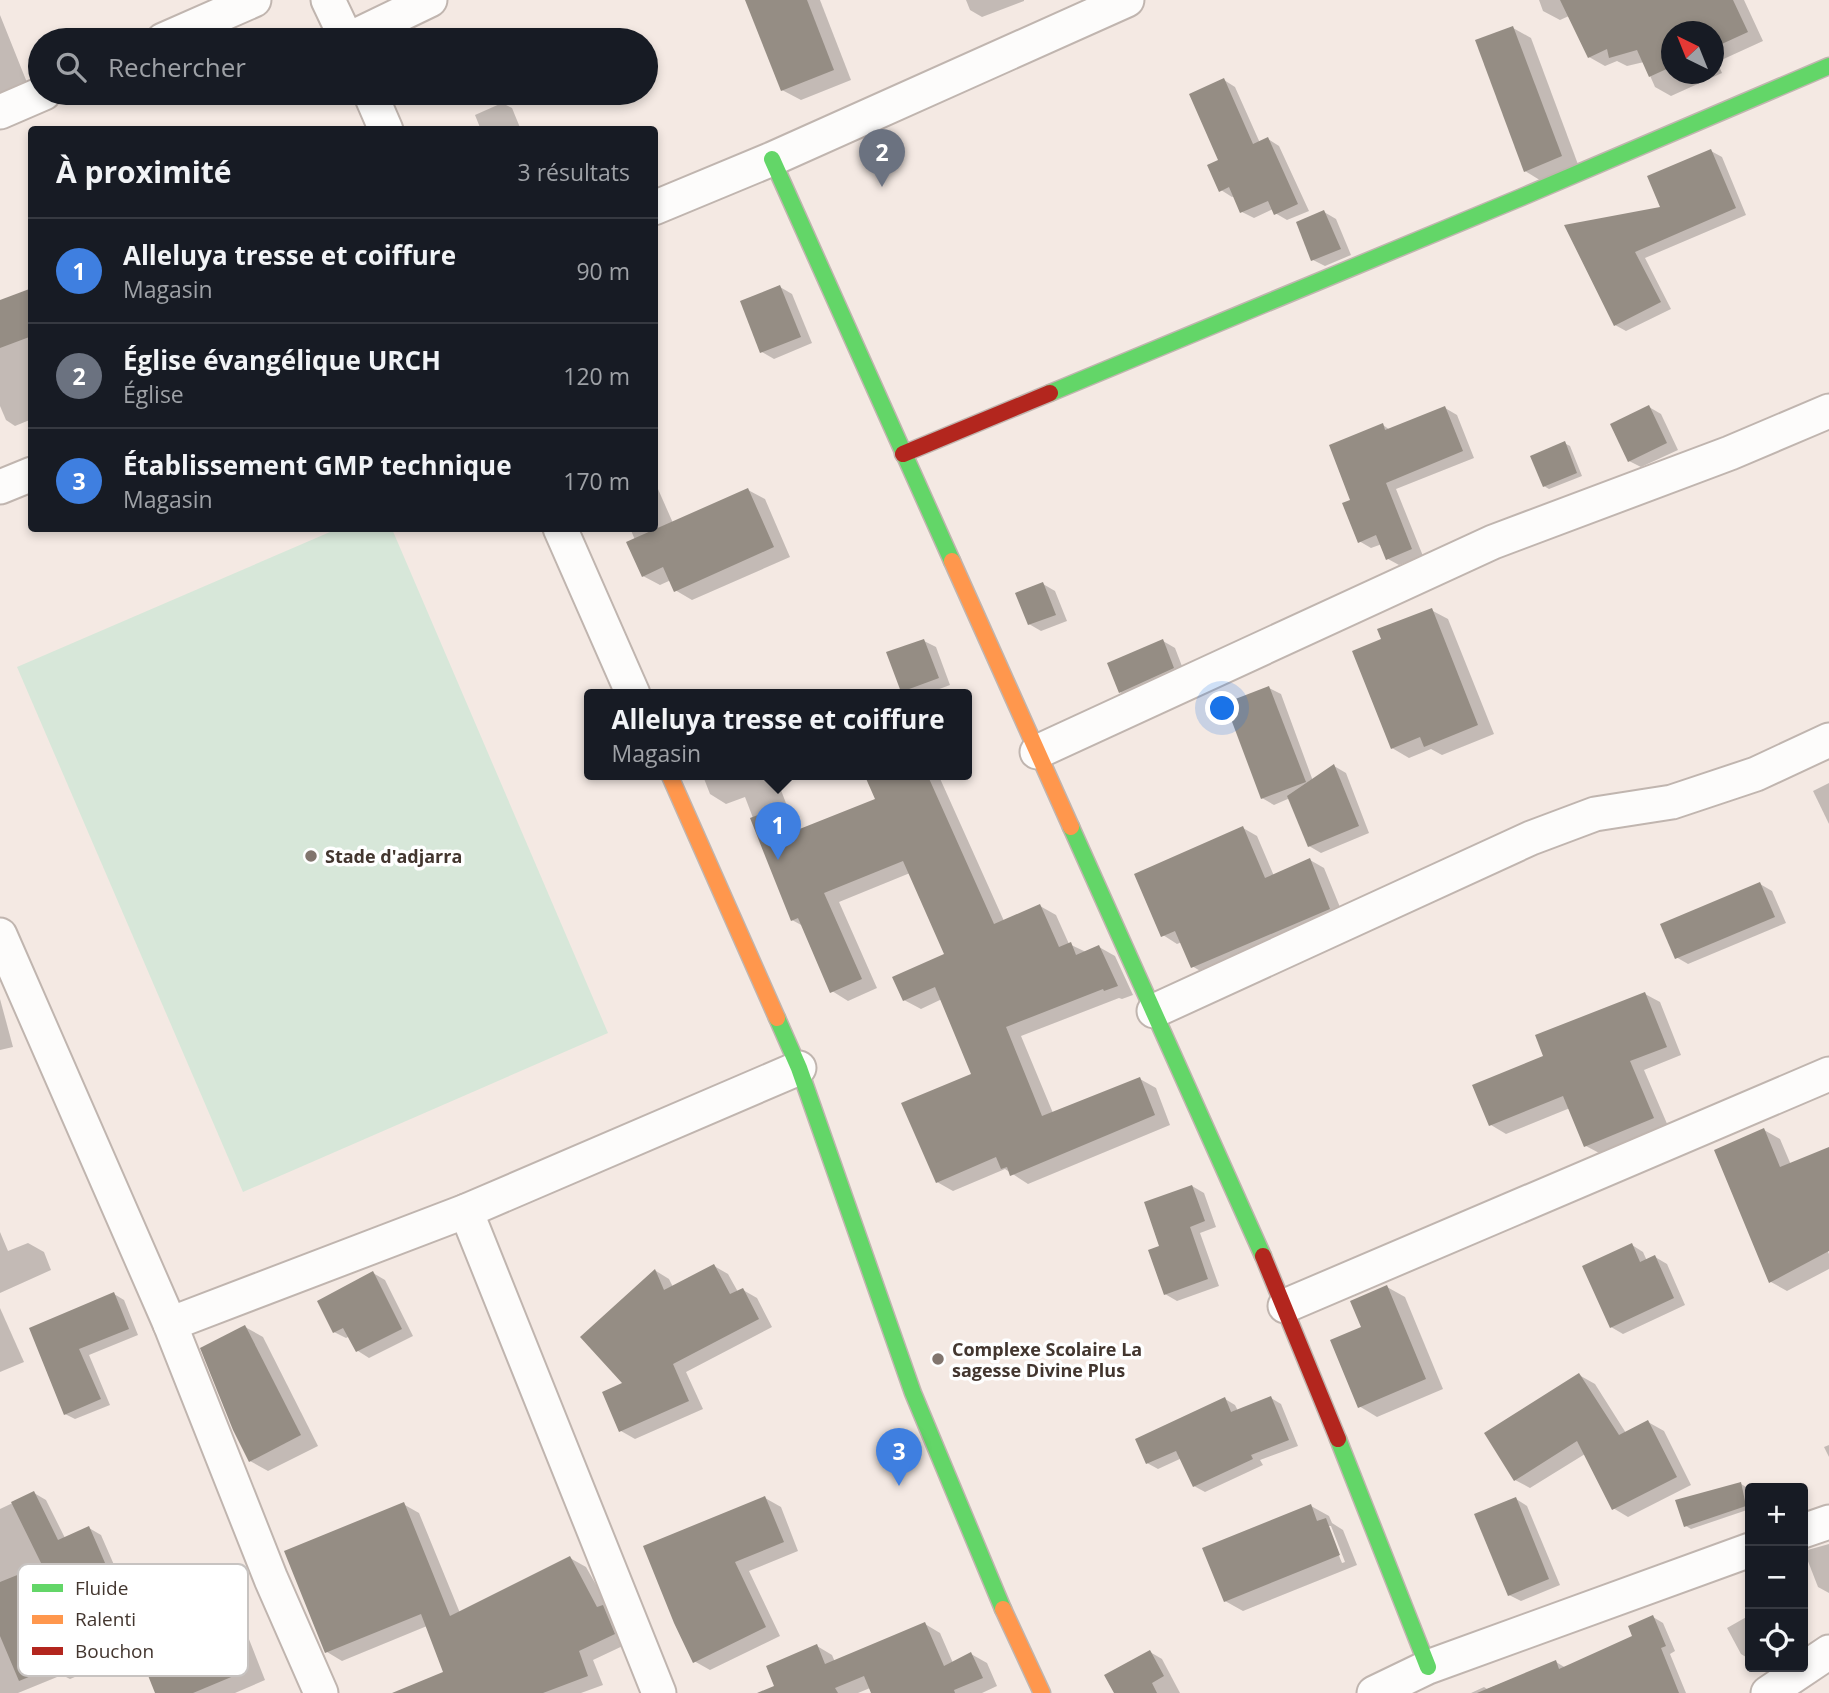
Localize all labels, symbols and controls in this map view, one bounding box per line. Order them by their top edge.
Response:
north arrow [1661,21,1724,84]
search box [28,28,658,105]
icon: search [52,48,90,86]
text: Rechercher [108,49,246,85]
pin: 2 [859,129,905,187]
text: À proximité [56,151,232,192]
text: 3 résultats [518,156,630,188]
text: Alleluya tresse et coiffure [123,237,456,273]
text: 1 [72,255,86,287]
text: 90 m [576,255,630,287]
text: Magasin [123,273,213,305]
text: Église évangélique URCH [123,342,441,378]
text: 2 [72,360,86,392]
text: 120 m [563,360,630,392]
text: Église [123,378,184,410]
text: Établissement GMP technique [123,447,512,483]
text: 3 [72,465,86,497]
text: 170 m [563,465,630,497]
text: Magasin [123,483,213,515]
popup [584,689,972,780]
your location [1205,691,1239,725]
text: Alleluya tresse et coiffure [611,701,945,737]
text: Magasin [611,737,701,769]
pin: 1 [755,802,801,860]
place label: Stade d'adjarra [325,844,462,868]
marker: Stade d'adjarra [303,848,319,864]
place label: Complexe Scolaire La sagesse Divine Plus [952,1337,1142,1382]
marker: Complexe Scolaire La sagesse Divine Plus [930,1351,946,1367]
pin: 3 [876,1428,922,1486]
map controls [1745,1483,1808,1672]
button: + [1745,1483,1808,1546]
button: − [1745,1546,1808,1609]
legend [18,1564,248,1676]
text: Fluide [75,1575,128,1601]
text: Ralenti [75,1606,136,1632]
button: locate [1745,1609,1808,1672]
text: Bouchon [75,1638,154,1664]

